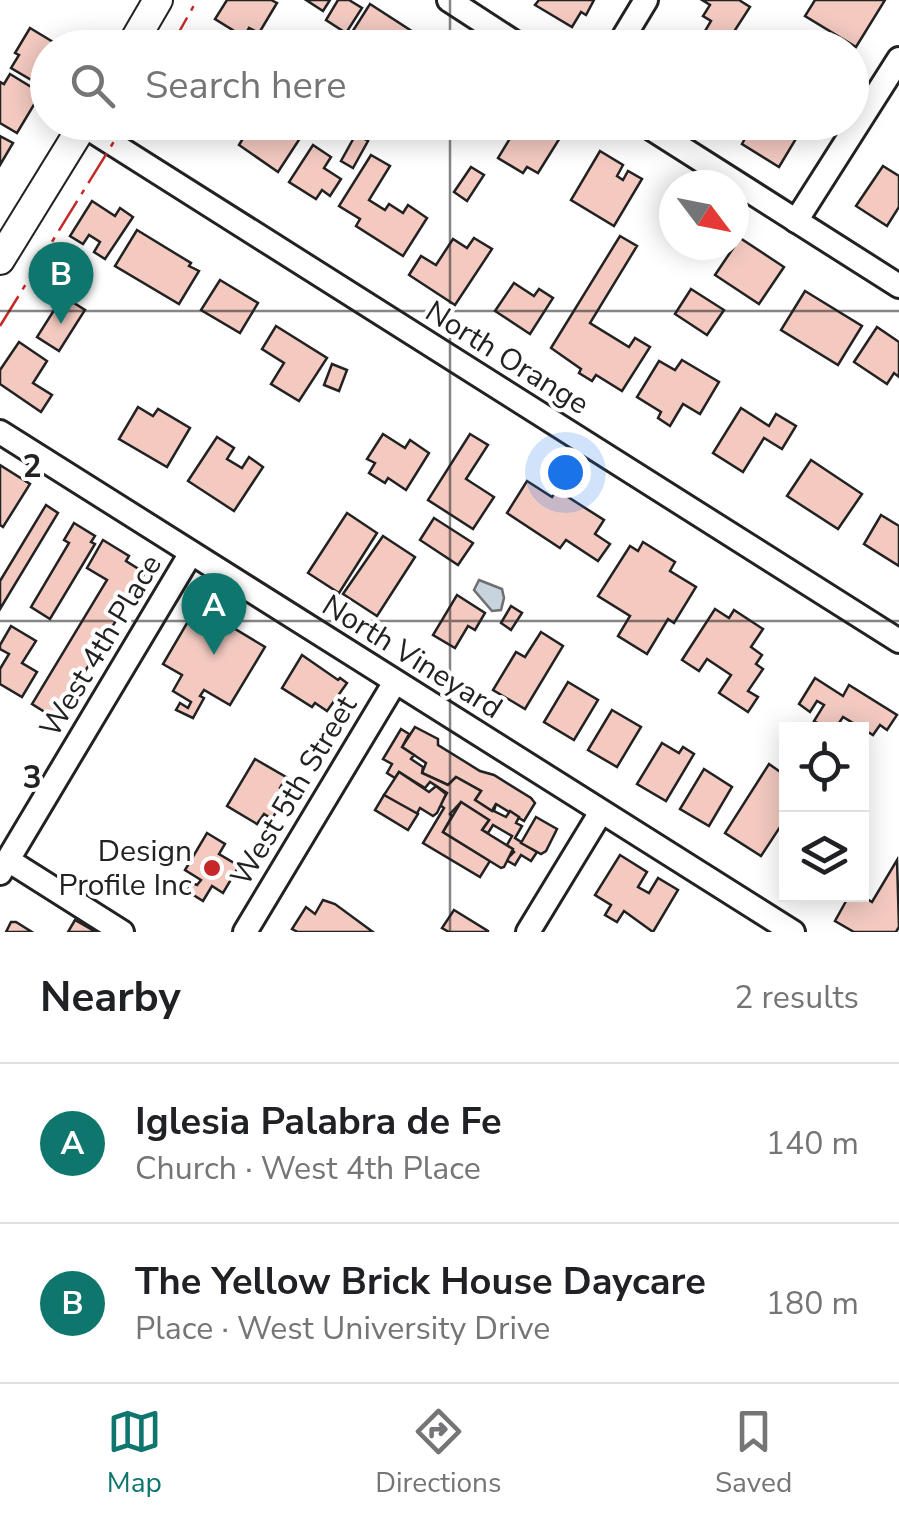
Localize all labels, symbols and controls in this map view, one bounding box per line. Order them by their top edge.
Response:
search box [30,30,869,140]
icon: search [65,58,120,113]
text: Search here [145,60,346,111]
north arrow [659,170,749,260]
pin: B [28,242,94,324]
street label: North Orange [417,291,597,425]
text: 2 [22,445,42,488]
your location [540,447,591,498]
street label: West 4th Place [30,547,172,745]
pin: A [182,572,246,655]
street label: North Vineyard [314,585,510,729]
street label: West 5th Street [221,688,367,894]
map controls [779,722,869,902]
button: locate [779,722,869,812]
text: 3 [22,756,42,799]
button: layers [779,812,869,902]
place label: Design Profile Inc [58,831,192,906]
marker: Design Profile Inc [201,857,223,879]
text: Nearby [40,969,181,1026]
text: 2 results [734,976,859,1019]
text: Iglesia Palabra de Fe [135,1096,502,1147]
text: A [61,1122,84,1165]
text: 140 m [766,1122,859,1165]
text: Church · West 4th Place [135,1147,481,1190]
text: The Yellow Brick House Daycare [135,1256,706,1307]
text: B [61,1282,84,1325]
text: 180 m [766,1282,859,1325]
text: Place · West University Drive [135,1307,550,1350]
tab: Map [107,1404,162,1502]
tab: Directions [375,1404,501,1502]
tab: Saved [715,1404,792,1502]

